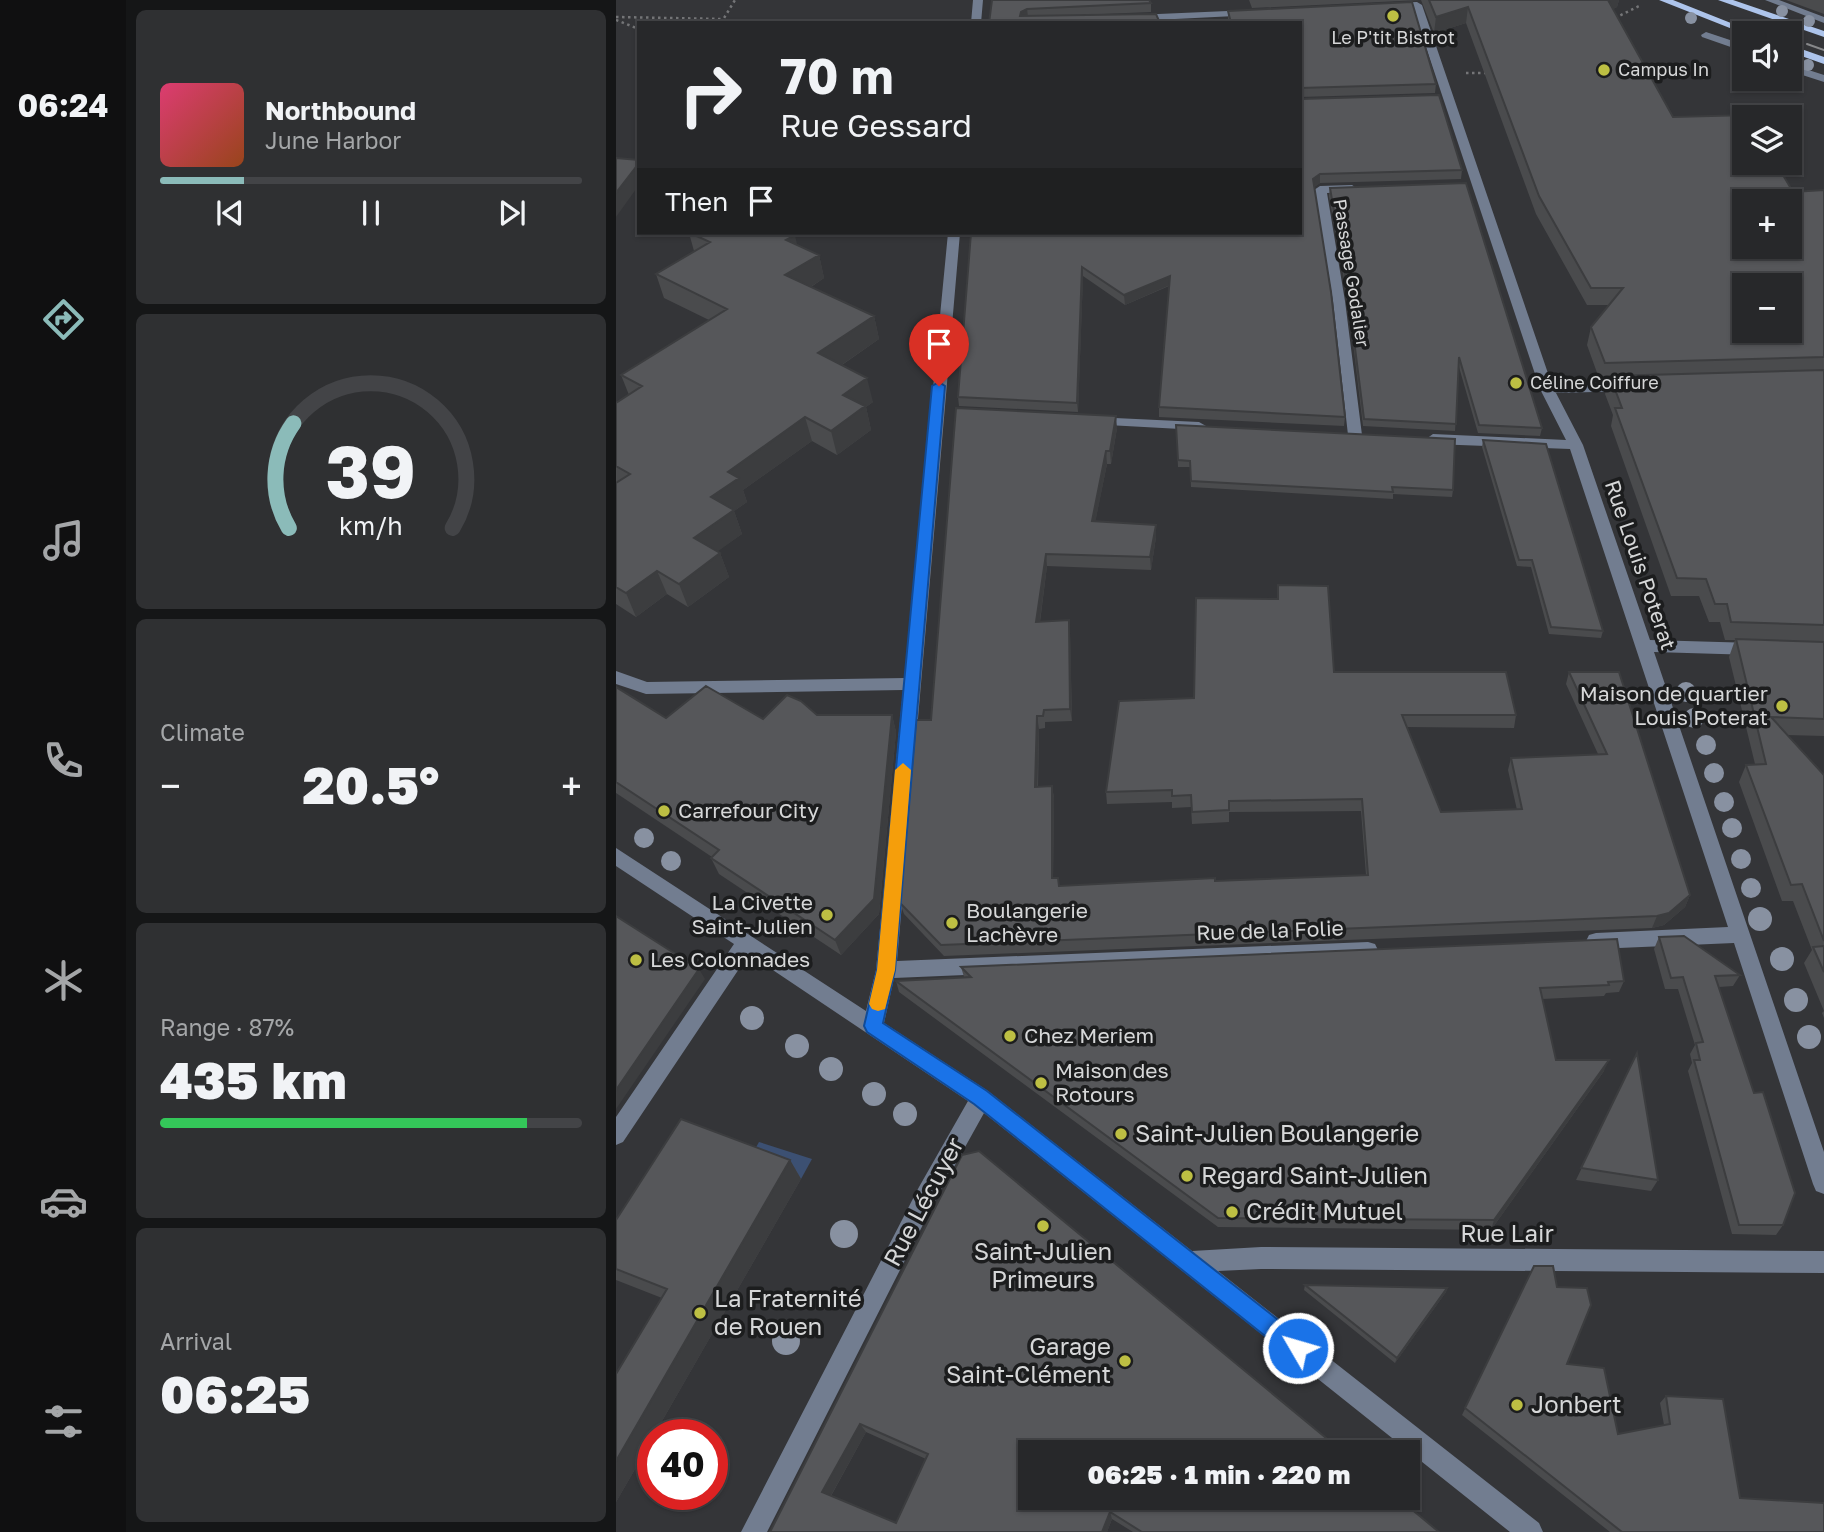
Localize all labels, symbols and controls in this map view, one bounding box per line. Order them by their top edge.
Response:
marker: Le P'tit Bistrot [1385,8,1401,24]
map controls [1732,21,1802,343]
button: sound [1732,21,1802,91]
place label: Le P'tit Bistrot [1331,26,1455,48]
text: 70 m [780,46,894,105]
icon: right [665,49,756,140]
place label: Campus In [1618,58,1709,80]
marker: Campus In [1596,62,1612,78]
text: 06:24 [18,86,108,124]
text: Northbound [265,95,416,126]
button: layers [1732,105,1802,175]
text: Rue Gessard [780,106,972,144]
text: June Harbor [265,126,401,154]
icon: arrive [742,182,780,220]
text: Then [665,186,728,217]
button: + [1732,189,1802,259]
icon: previous [211,194,249,232]
icon: pause [352,194,390,232]
icon: next [493,194,531,232]
street label: Passage Godalier [1329,197,1375,349]
button: − [1732,273,1802,343]
icon: directions [39,295,88,344]
pin [909,314,969,386]
icon: arrive [920,325,958,363]
place label: Céline Coiffure [1530,371,1659,393]
marker: Céline Coiffure [1508,375,1524,391]
text: 39 [326,427,416,514]
street label: Rue Louis Poterat [1600,476,1682,653]
text: km/h [339,509,403,540]
icon: music [39,516,88,565]
place label: Maison de quartier Louis Poterat [1580,680,1768,730]
marker: Maison de quartier Louis Poterat [1774,698,1790,714]
text: Climate [160,718,245,746]
icon: phone [39,736,88,785]
text: 20.5° [303,753,439,815]
text: − [160,763,181,808]
text: + [561,763,582,808]
place label: Carrefour City [678,797,819,823]
marker: Carrefour City [656,803,672,819]
place label: La Civette Saint-Julien [692,889,813,939]
place label: Boulangerie Lachèvre [966,897,1088,947]
marker: La Civette Saint-Julien [819,907,835,923]
street label: Rue de la Folie [1196,914,1344,946]
marker: Boulangerie Lachèvre [944,915,960,931]
place label: Les Colonnades [650,946,810,972]
marker: Les Colonnades [628,952,644,968]
icon: climate [39,956,88,1005]
text: Range · 87% [160,1013,294,1041]
place label: Chez Meriem [1024,1022,1154,1048]
marker: Chez Meriem [1002,1028,1018,1044]
text: 435 km [160,1048,347,1110]
place label: Maison des Rotours [1055,1057,1169,1107]
marker: Maison des Rotours [1033,1075,1049,1091]
place label: Saint-Julien Boulangerie [1135,1118,1419,1147]
marker: Saint-Julien Boulangerie [1113,1126,1129,1142]
street label: Rue Lécuyer [877,1132,969,1271]
place label: Regard Saint-Julien [1201,1160,1428,1189]
marker: Regard Saint-Julien [1179,1168,1195,1184]
icon: car [39,1177,88,1226]
place label: Crédit Mutuel [1246,1196,1403,1225]
marker: Crédit Mutuel [1224,1204,1240,1220]
marker: Saint-Julien Primeurs [1035,1218,1051,1234]
street label: Rue Lair [1460,1218,1554,1247]
place label: Saint-Julien Primeurs [974,1236,1112,1293]
place label: La Fraternité de Rouen [714,1283,862,1340]
marker: La Fraternité de Rouen [692,1305,708,1321]
position arrow [1261,1311,1335,1385]
text: Arrival [160,1327,232,1355]
place label: Garage Saint-Clément [946,1331,1111,1388]
marker: Garage Saint-Clément [1117,1353,1133,1369]
text: 06:25 [160,1362,310,1424]
place label: Jonbert [1531,1389,1622,1418]
icon: filters [39,1397,88,1446]
marker: Jonbert [1509,1397,1525,1413]
speed limit sign: 40 [637,1419,728,1510]
text: 06:25 · 1 min · 220 m [1088,1459,1350,1490]

